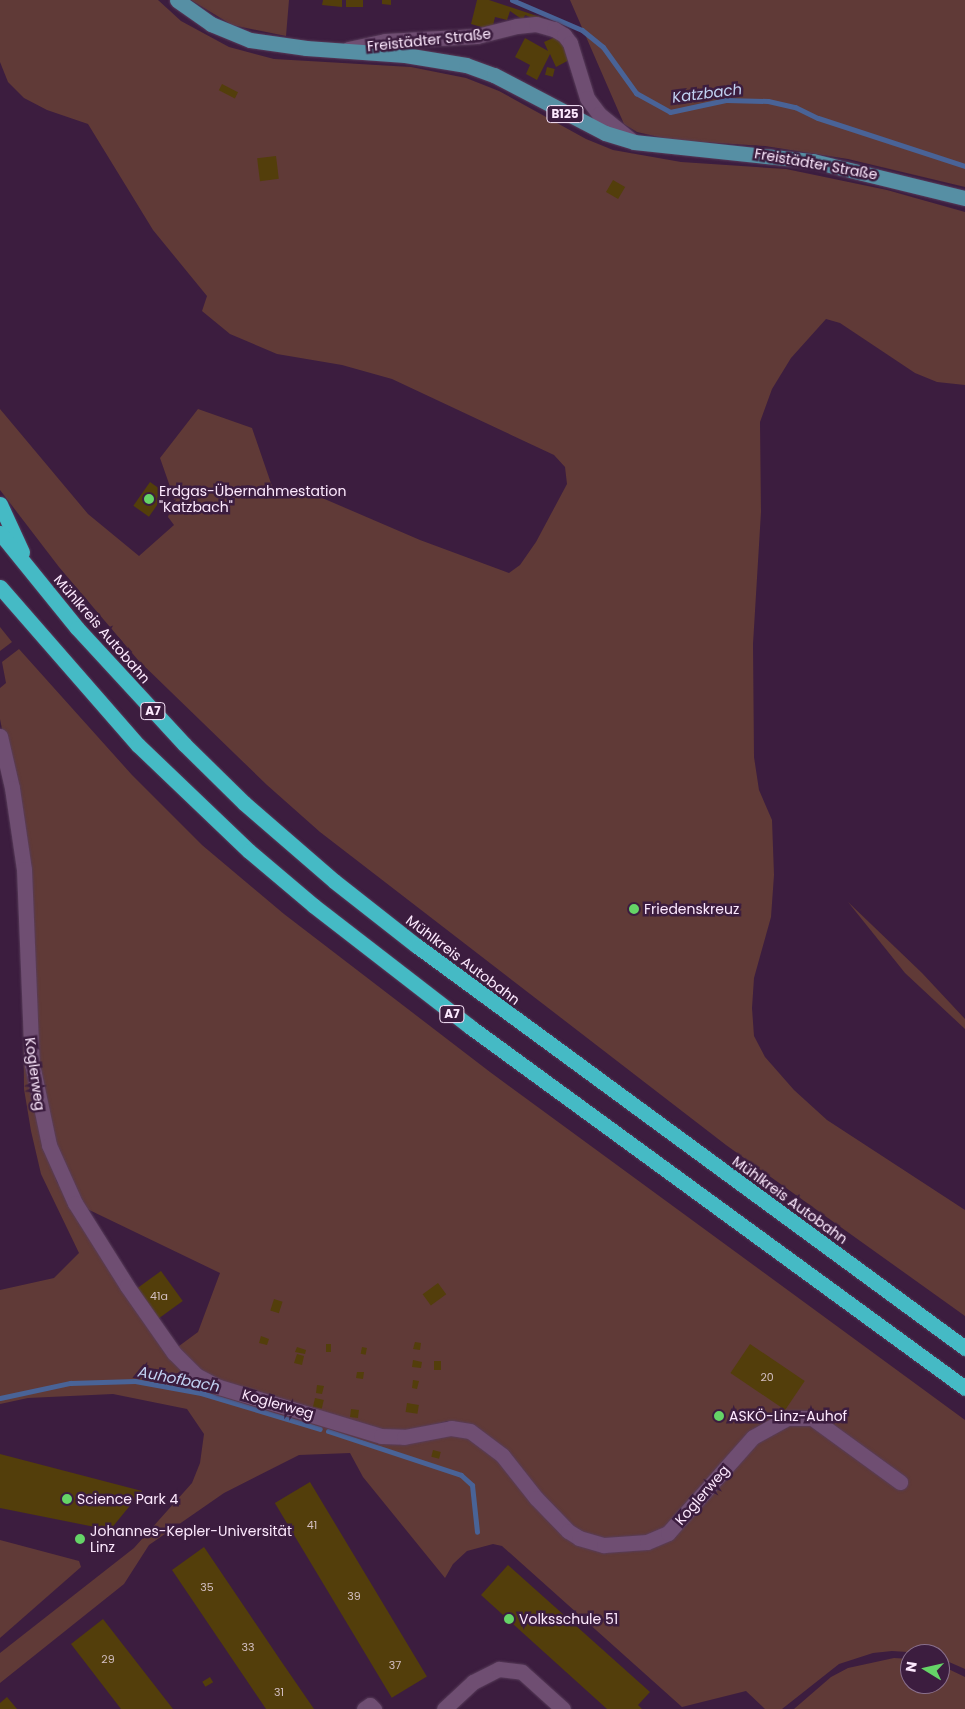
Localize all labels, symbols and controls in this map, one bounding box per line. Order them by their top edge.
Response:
street label: Freistädter Straße [366,25,492,55]
water label: Katzbach [671,80,743,106]
road number: B125 [546,105,584,124]
street label: Freistädter Straße [753,145,879,183]
place label: Erdgas-Übernahmestation "Katzbach" [159,483,346,516]
marker: Erdgas-Übernahmestation "Katzbach" [143,493,155,505]
street label: Mühlkreis Autobahn [50,571,154,687]
road number: A7 [139,701,167,720]
place label: Friedenskreuz [644,901,739,917]
marker: Friedenskreuz [628,903,640,915]
street label: Mühlkreis Autobahn [403,912,523,1008]
road number: A7 [438,1004,466,1024]
street label: Koglerweg [22,1036,48,1112]
street label: Mühlkreis Autobahn [729,1153,851,1247]
house number: 41a [150,1289,168,1303]
water label: Auhofbach [137,1362,221,1396]
house number: 20 [760,1370,774,1384]
street label: Koglerweg [240,1386,316,1422]
place label: ASKÖ-Linz-Auhof [729,1408,847,1424]
marker: ASKÖ-Linz-Auhof [713,1410,725,1422]
street label: Koglerweg [671,1462,733,1528]
place label: Science Park 4 [77,1491,178,1507]
marker: Science Park 4 [61,1493,73,1505]
house number: 41 [307,1518,317,1532]
place label: Johannes-Kepler-Universität Linz [90,1523,292,1555]
marker: Johannes-Kepler-Universität Linz [74,1533,86,1545]
house number: 35 [200,1580,214,1594]
house number: 39 [347,1589,361,1603]
place label: Volksschule 51 [519,1611,618,1627]
marker: Volksschule 51 [503,1613,515,1625]
house number: 33 [242,1640,254,1654]
north arrow [900,1644,950,1694]
house number: 29 [101,1652,115,1666]
house number: 37 [389,1658,401,1672]
text: N [900,1660,922,1674]
house number: 31 [274,1685,284,1699]

